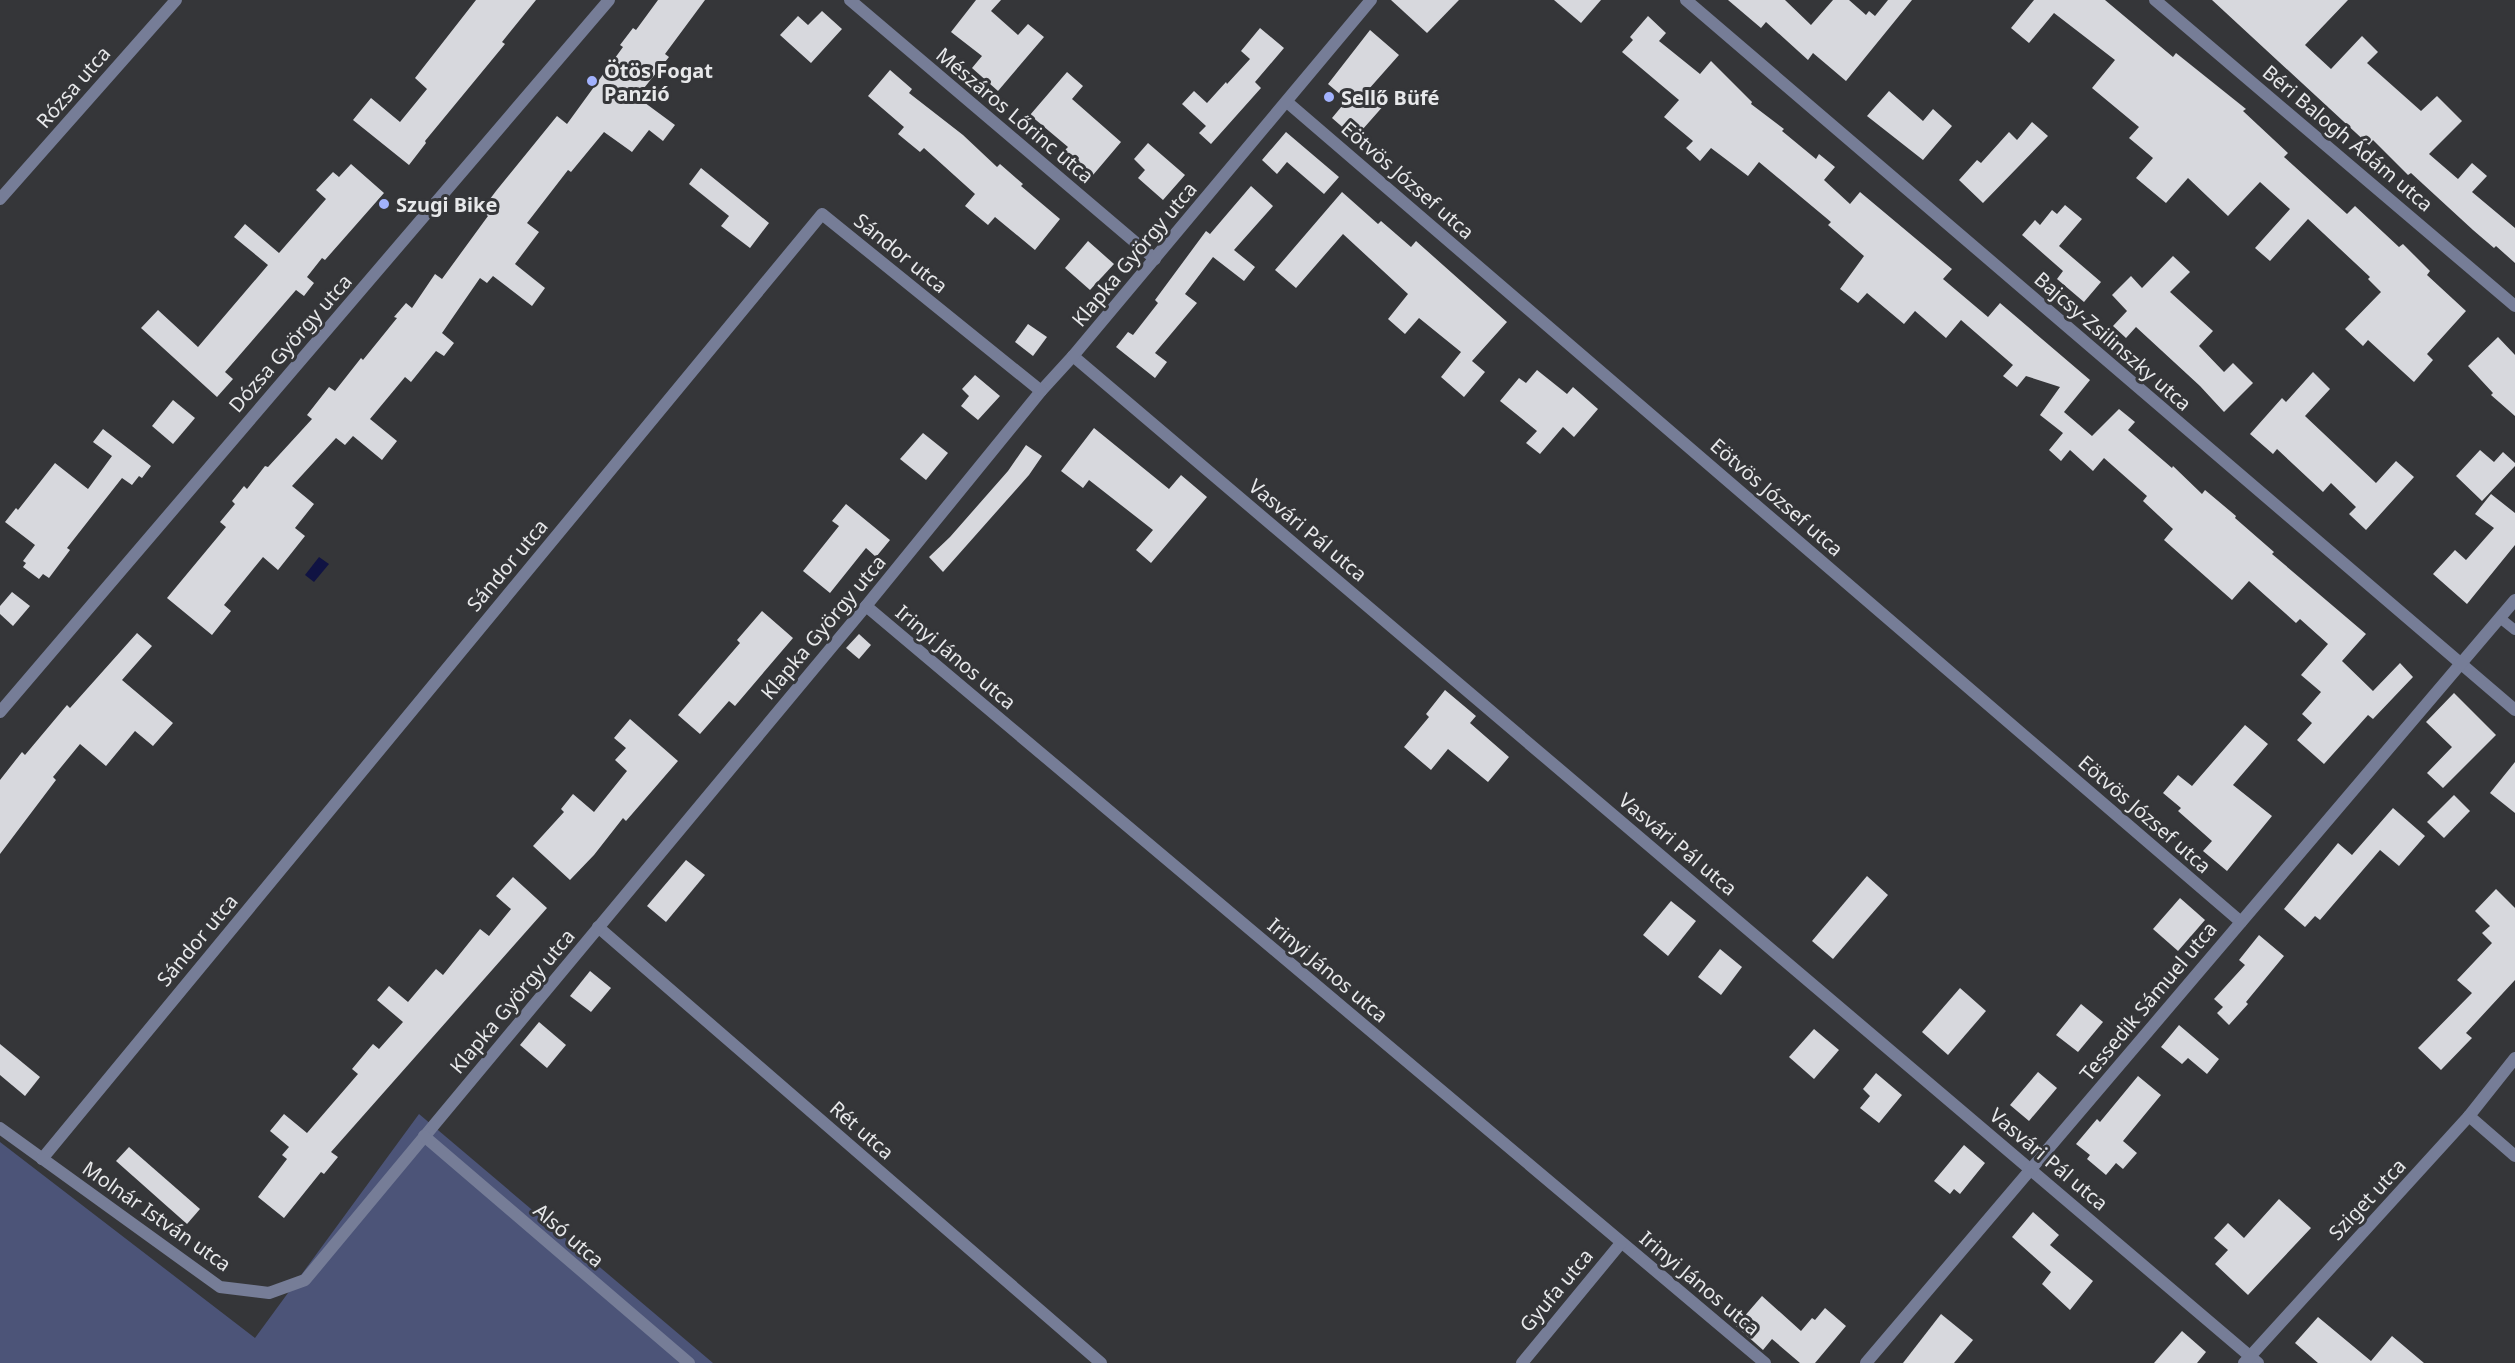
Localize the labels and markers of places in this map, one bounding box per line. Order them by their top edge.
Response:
place label: Ötös Fogat Panzió [604,57,713,107]
marker: Ötös Fogat Panzió [585,74,599,88]
place label: Sellő Büfé [1341,84,1440,111]
marker: Sellő Büfé [1322,90,1336,104]
place label: Szugi Bike [396,191,497,218]
marker: Szugi Bike [377,197,391,211]

